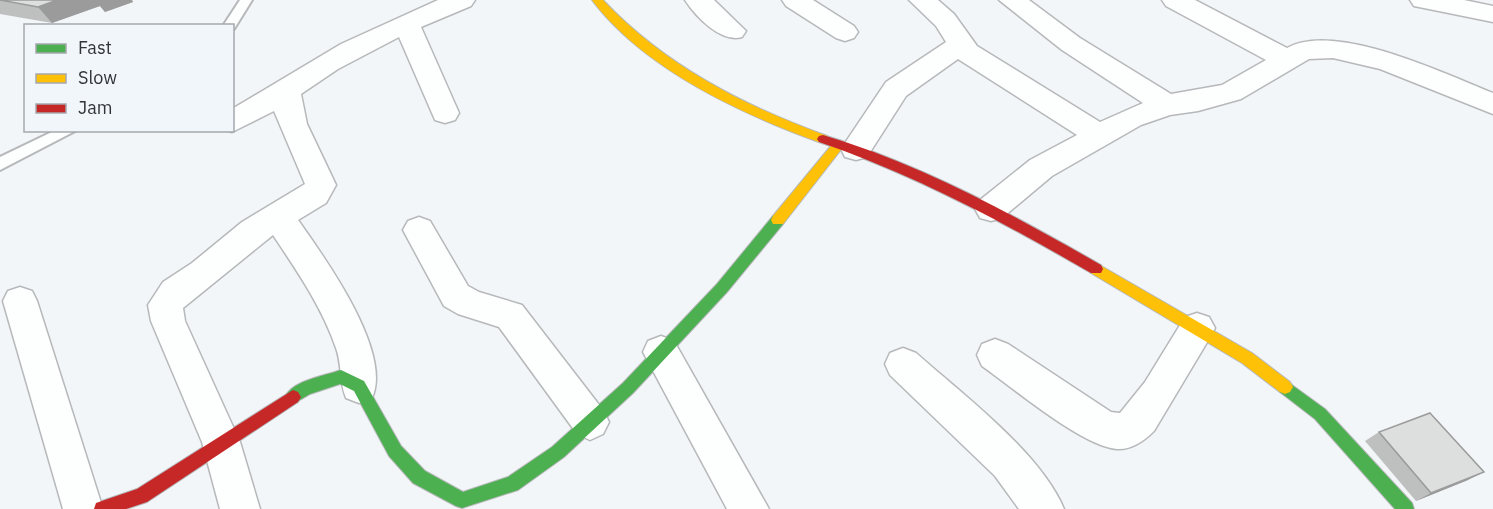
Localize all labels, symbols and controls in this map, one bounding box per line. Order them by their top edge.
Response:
legend [24,24,234,132]
text: Fast [78,36,112,59]
text: Slow [78,66,117,89]
text: Jam [78,96,113,119]

